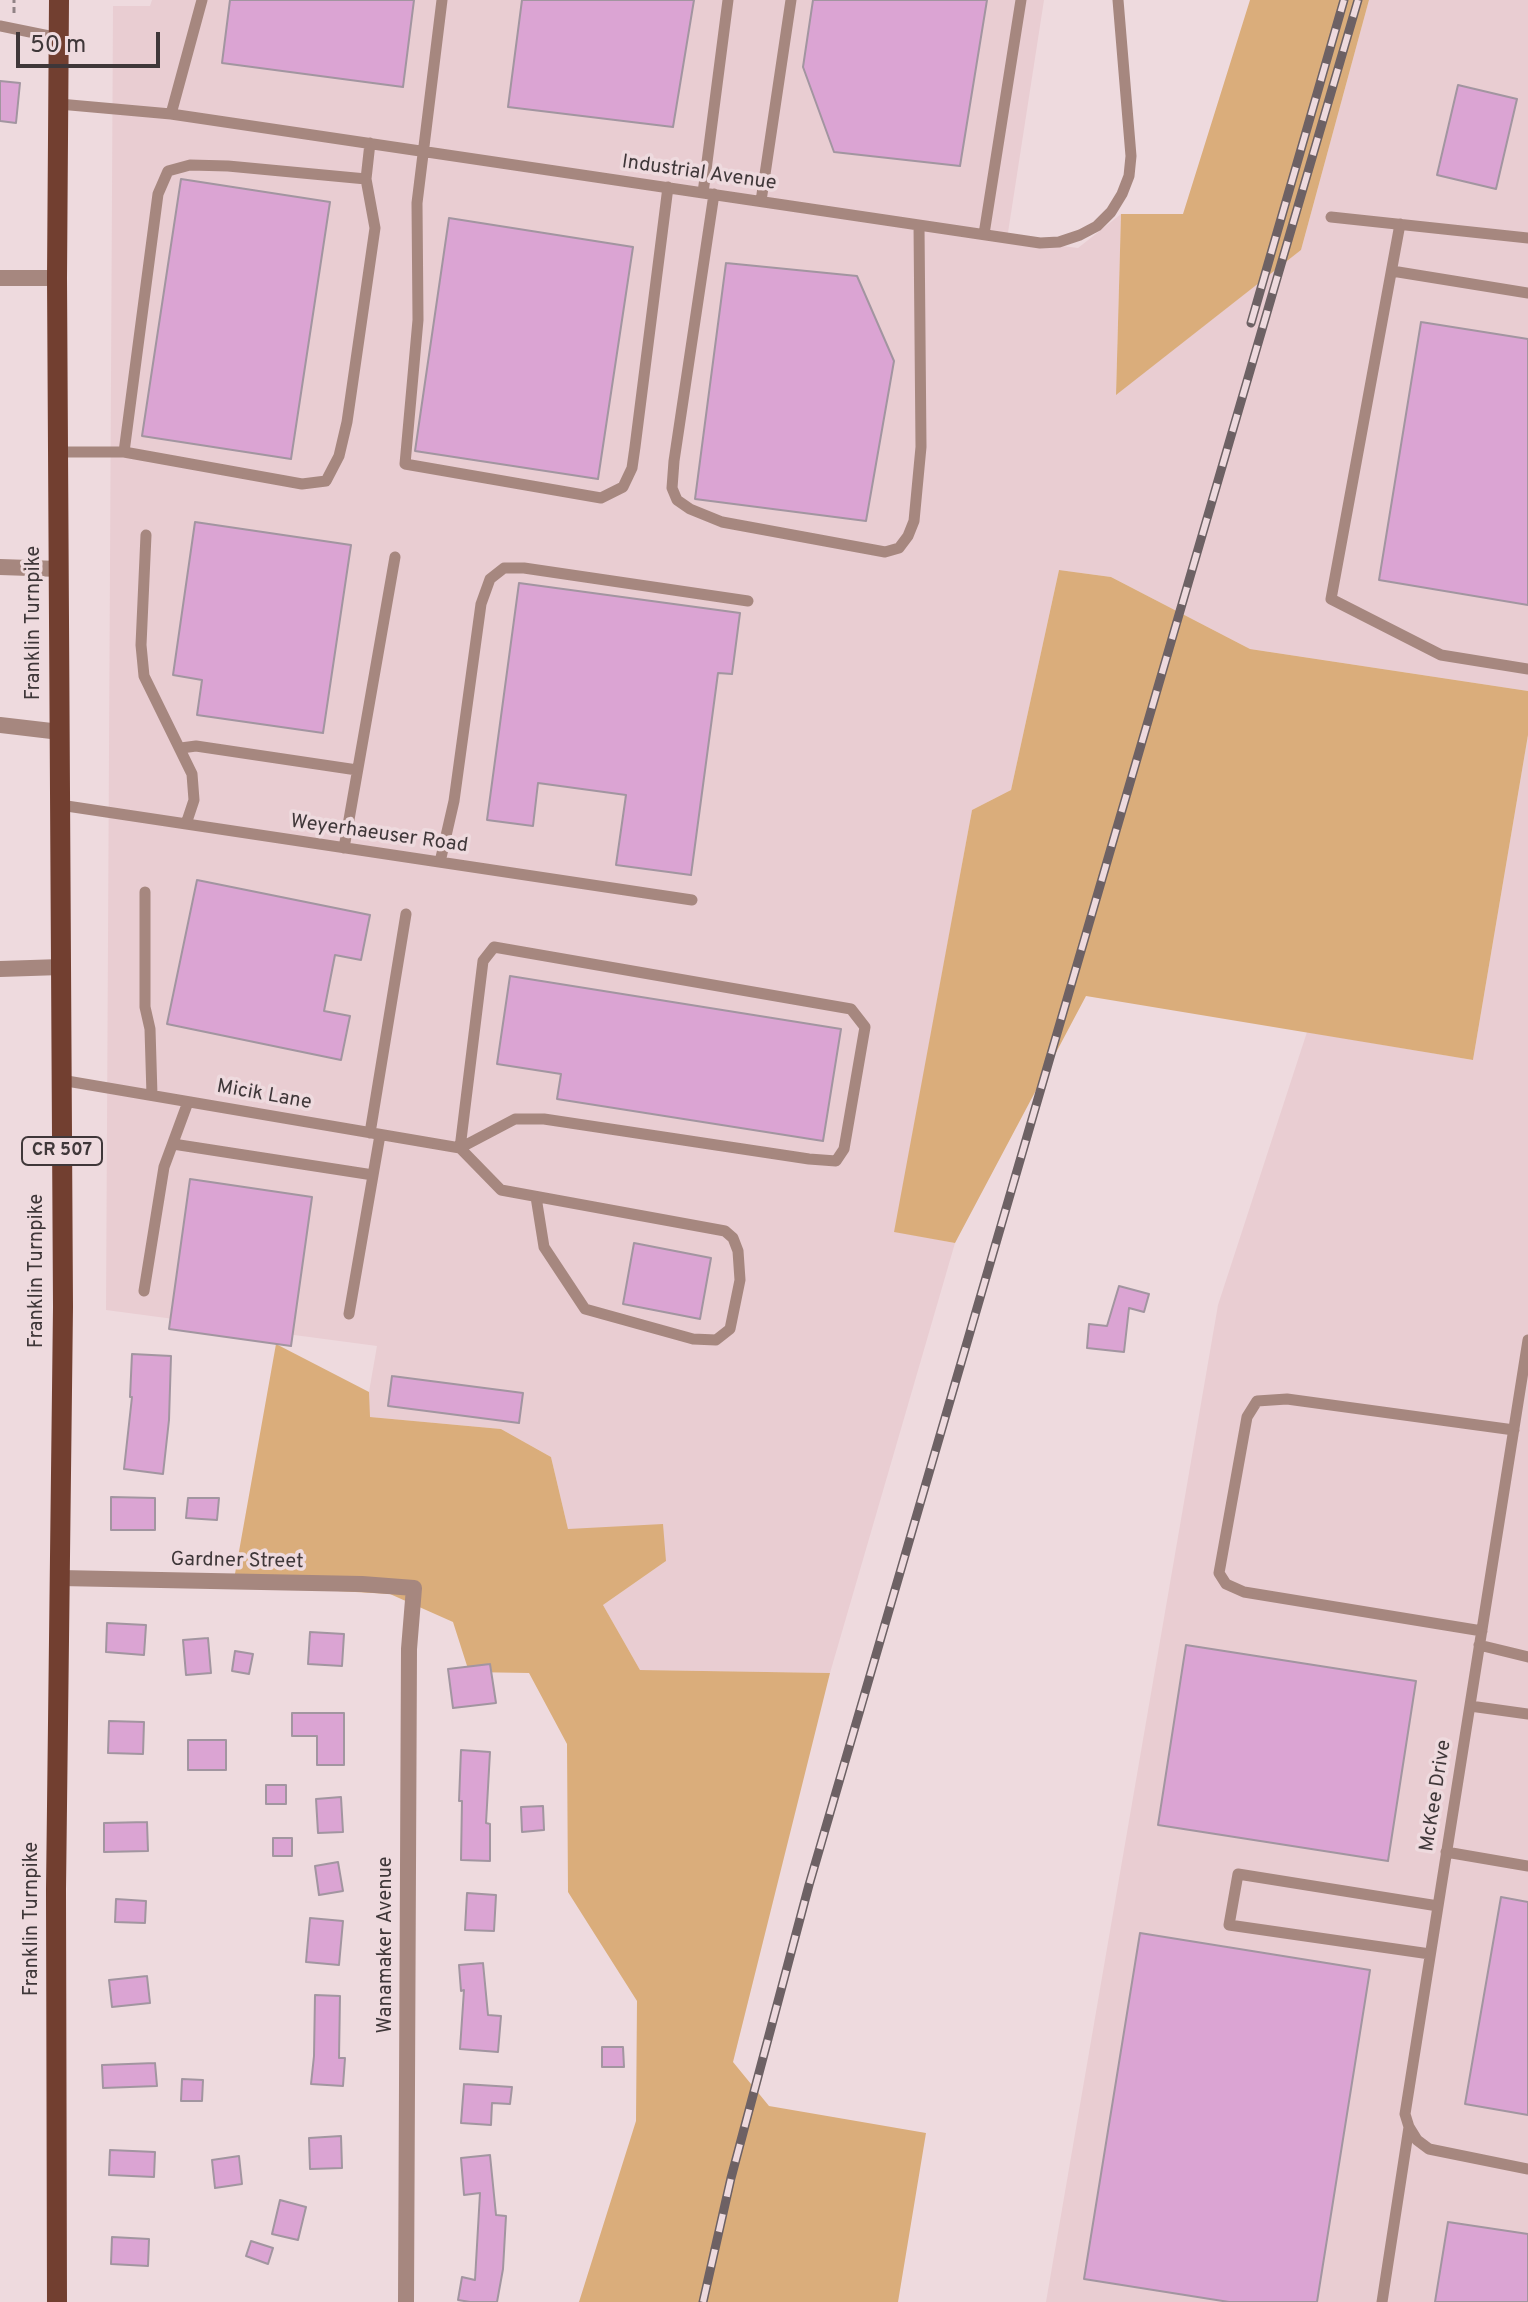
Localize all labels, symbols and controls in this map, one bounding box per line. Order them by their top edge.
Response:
scale bar [20,16,164,66]
text: 50 m [30,31,86,61]
street label: Industrial Avenue [620,151,778,197]
street label: Franklin Turnpike [23,546,47,700]
street label: Weyerhaeuser Road [289,811,469,859]
street label: Micik Lane [215,1076,313,1116]
road number: CR 507 [22,1137,102,1165]
street label: Franklin Turnpike [26,1194,50,1348]
street label: Gardner Street [170,1549,304,1575]
street label: McKee Drive [1416,1738,1458,1854]
street label: Franklin Turnpike [21,1842,45,1996]
street label: Wanamaker Avenue [375,1856,399,2034]

